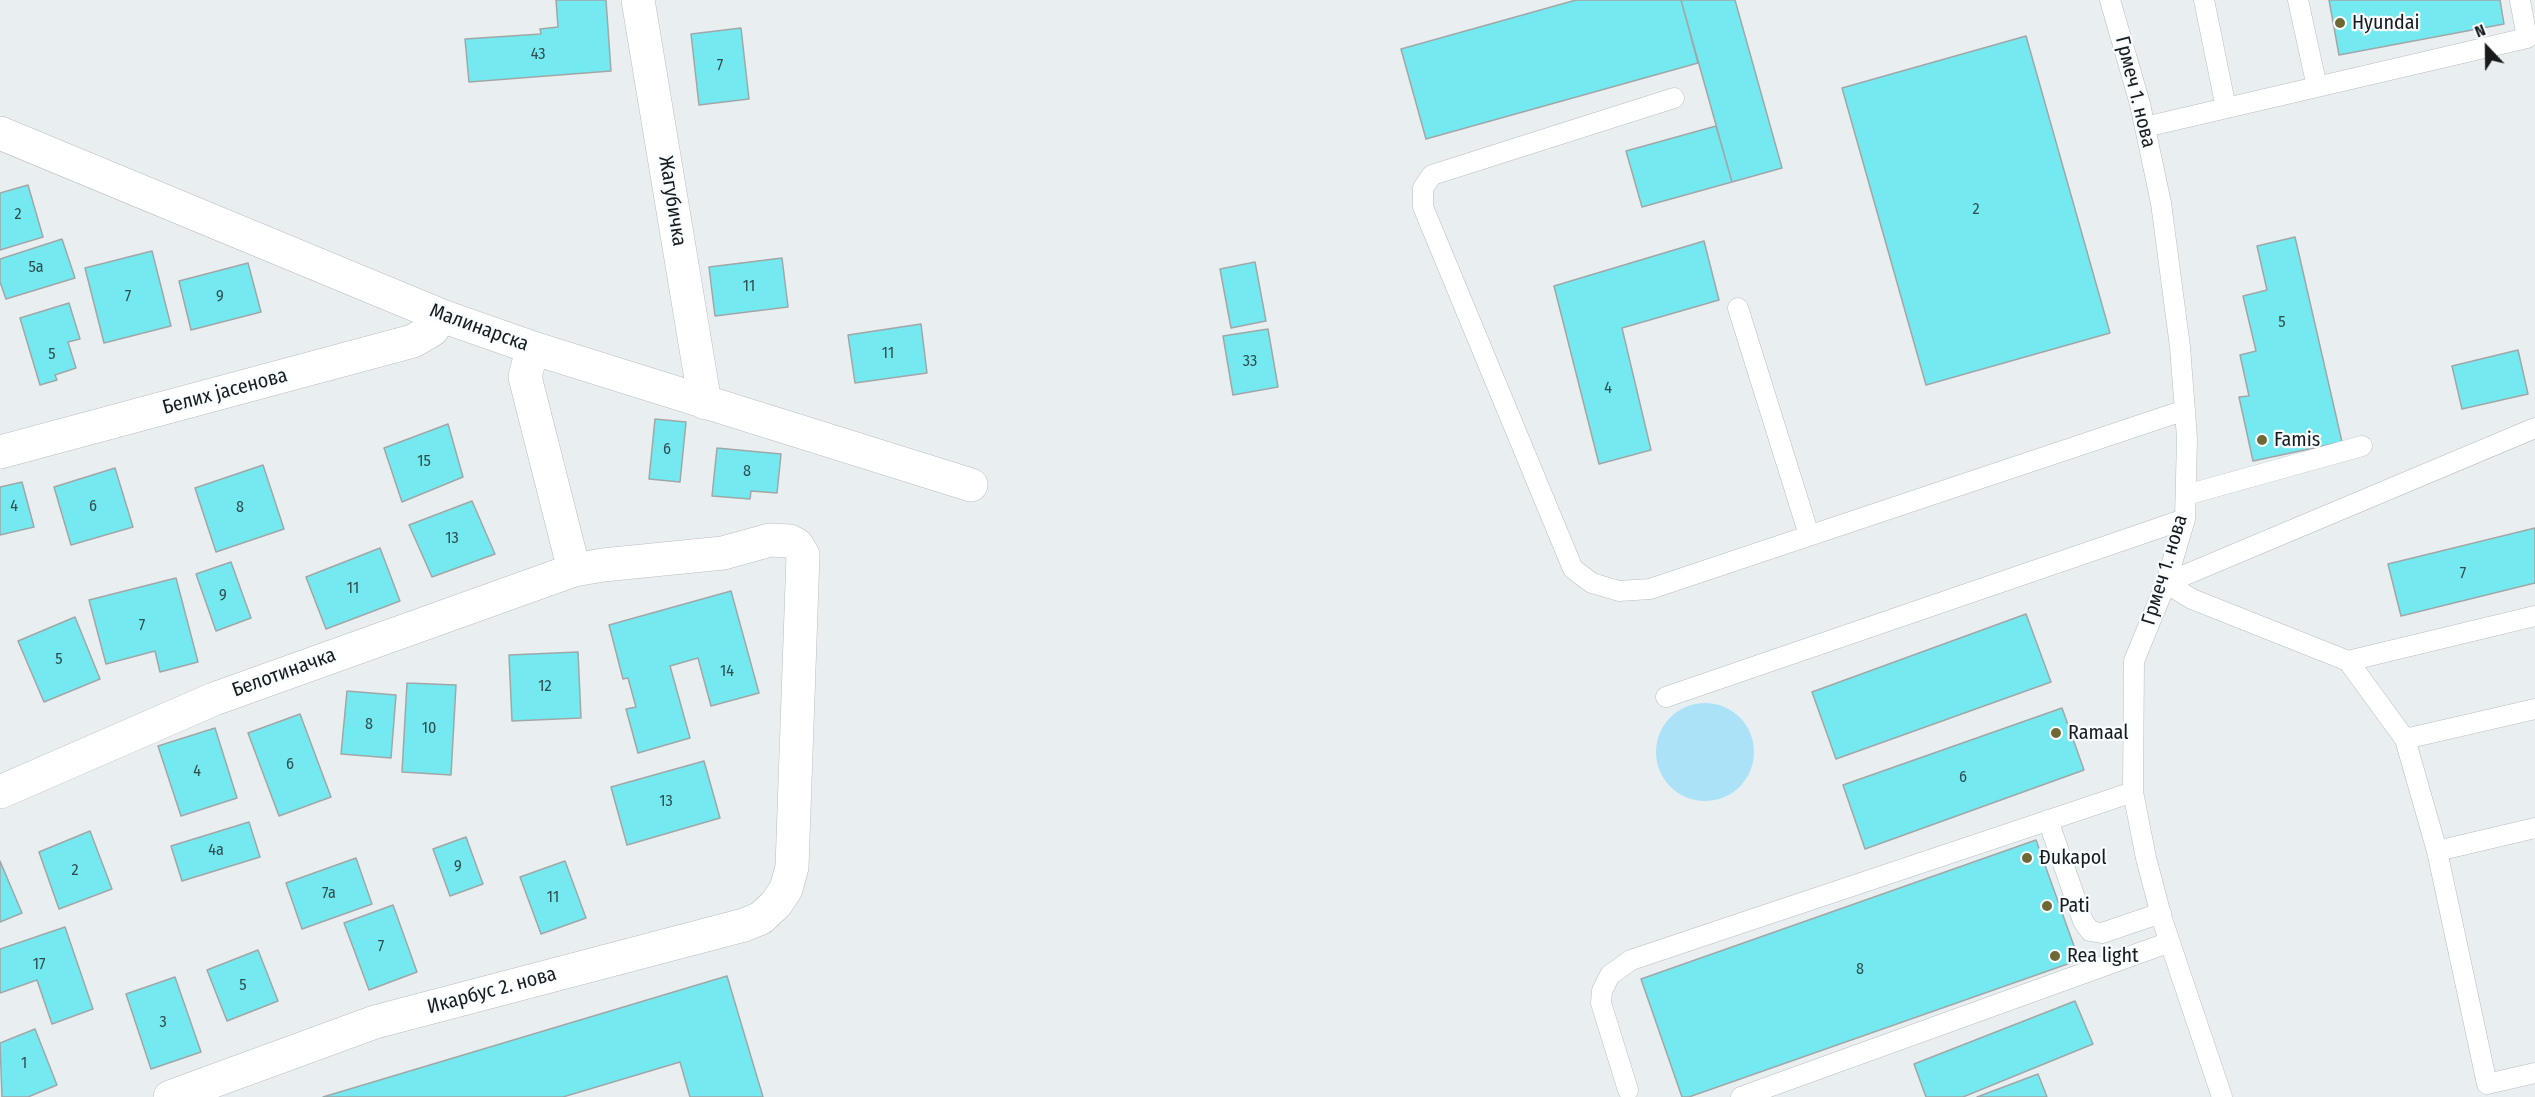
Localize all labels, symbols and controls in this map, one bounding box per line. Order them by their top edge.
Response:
place label: Hyundai [2352,11,2420,35]
marker: Hyundai [2333,16,2347,30]
north arrow [2457,18,2517,78]
text: N [2472,20,2488,41]
street label: Грмеч 1. нова [2110,34,2160,150]
house number: 43 [531,45,545,65]
house number: 7 [717,56,723,76]
street label: Жагубичка [653,154,691,248]
house number: 2 [1972,200,1980,220]
house number: 2 [14,205,22,225]
house number: 5a [28,258,44,278]
house number: 11 [743,277,755,297]
house number: 7 [125,287,131,307]
house number: 9 [216,287,224,307]
street label: Малинарска [426,299,532,357]
house number: 5 [2278,313,2286,333]
house number: 11 [882,344,894,364]
house number: 5 [48,345,56,365]
house number: 33 [1243,352,1257,372]
street label: Белих јасенова [160,364,290,420]
house number: 4 [1604,379,1612,399]
place label: Famis [2274,428,2320,452]
marker: Famis [2255,433,2269,447]
house number: 6 [663,440,671,460]
house number: 15 [417,452,431,472]
house number: 8 [743,462,751,482]
house number: 4 [10,497,18,517]
house number: 6 [89,497,97,517]
house number: 8 [236,498,244,518]
street label: Грмеч 1. нова [2137,512,2193,628]
house number: 13 [445,529,459,549]
house number: 7 [2460,564,2466,584]
house number: 11 [347,579,359,599]
house number: 9 [219,586,227,606]
house number: 7 [139,616,145,636]
street label: Белотиначка [229,643,339,703]
house number: 5 [55,650,63,670]
house number: 14 [720,662,734,682]
house number: 12 [538,677,552,697]
house number: 8 [365,715,373,735]
house number: 10 [422,719,436,739]
place label: Ramaal [2068,721,2128,745]
marker: Ramaal [2049,726,2063,740]
house number: 6 [286,755,294,775]
house number: 4 [193,762,201,782]
house number: 6 [1959,768,1967,788]
house number: 13 [659,792,673,812]
house number: 4a [208,841,224,861]
place label: Đukapol [2039,846,2107,870]
marker: Đukapol [2020,851,2034,865]
house number: 9 [454,857,462,877]
house number: 2 [71,861,79,881]
house number: 7a [322,884,336,904]
house number: 11 [547,888,559,908]
place label: Pati [2059,894,2090,918]
marker: Pati [2040,899,2054,913]
house number: 7 [378,937,384,957]
place label: Rea light [2067,944,2139,968]
marker: Rea light [2048,949,2062,963]
house number: 17 [33,955,45,975]
house number: 8 [1856,960,1864,980]
street label: Икарбус 2. нова [425,962,559,1020]
house number: 5 [239,976,247,996]
house number: 3 [159,1013,167,1033]
house number: 1 [21,1054,27,1074]

